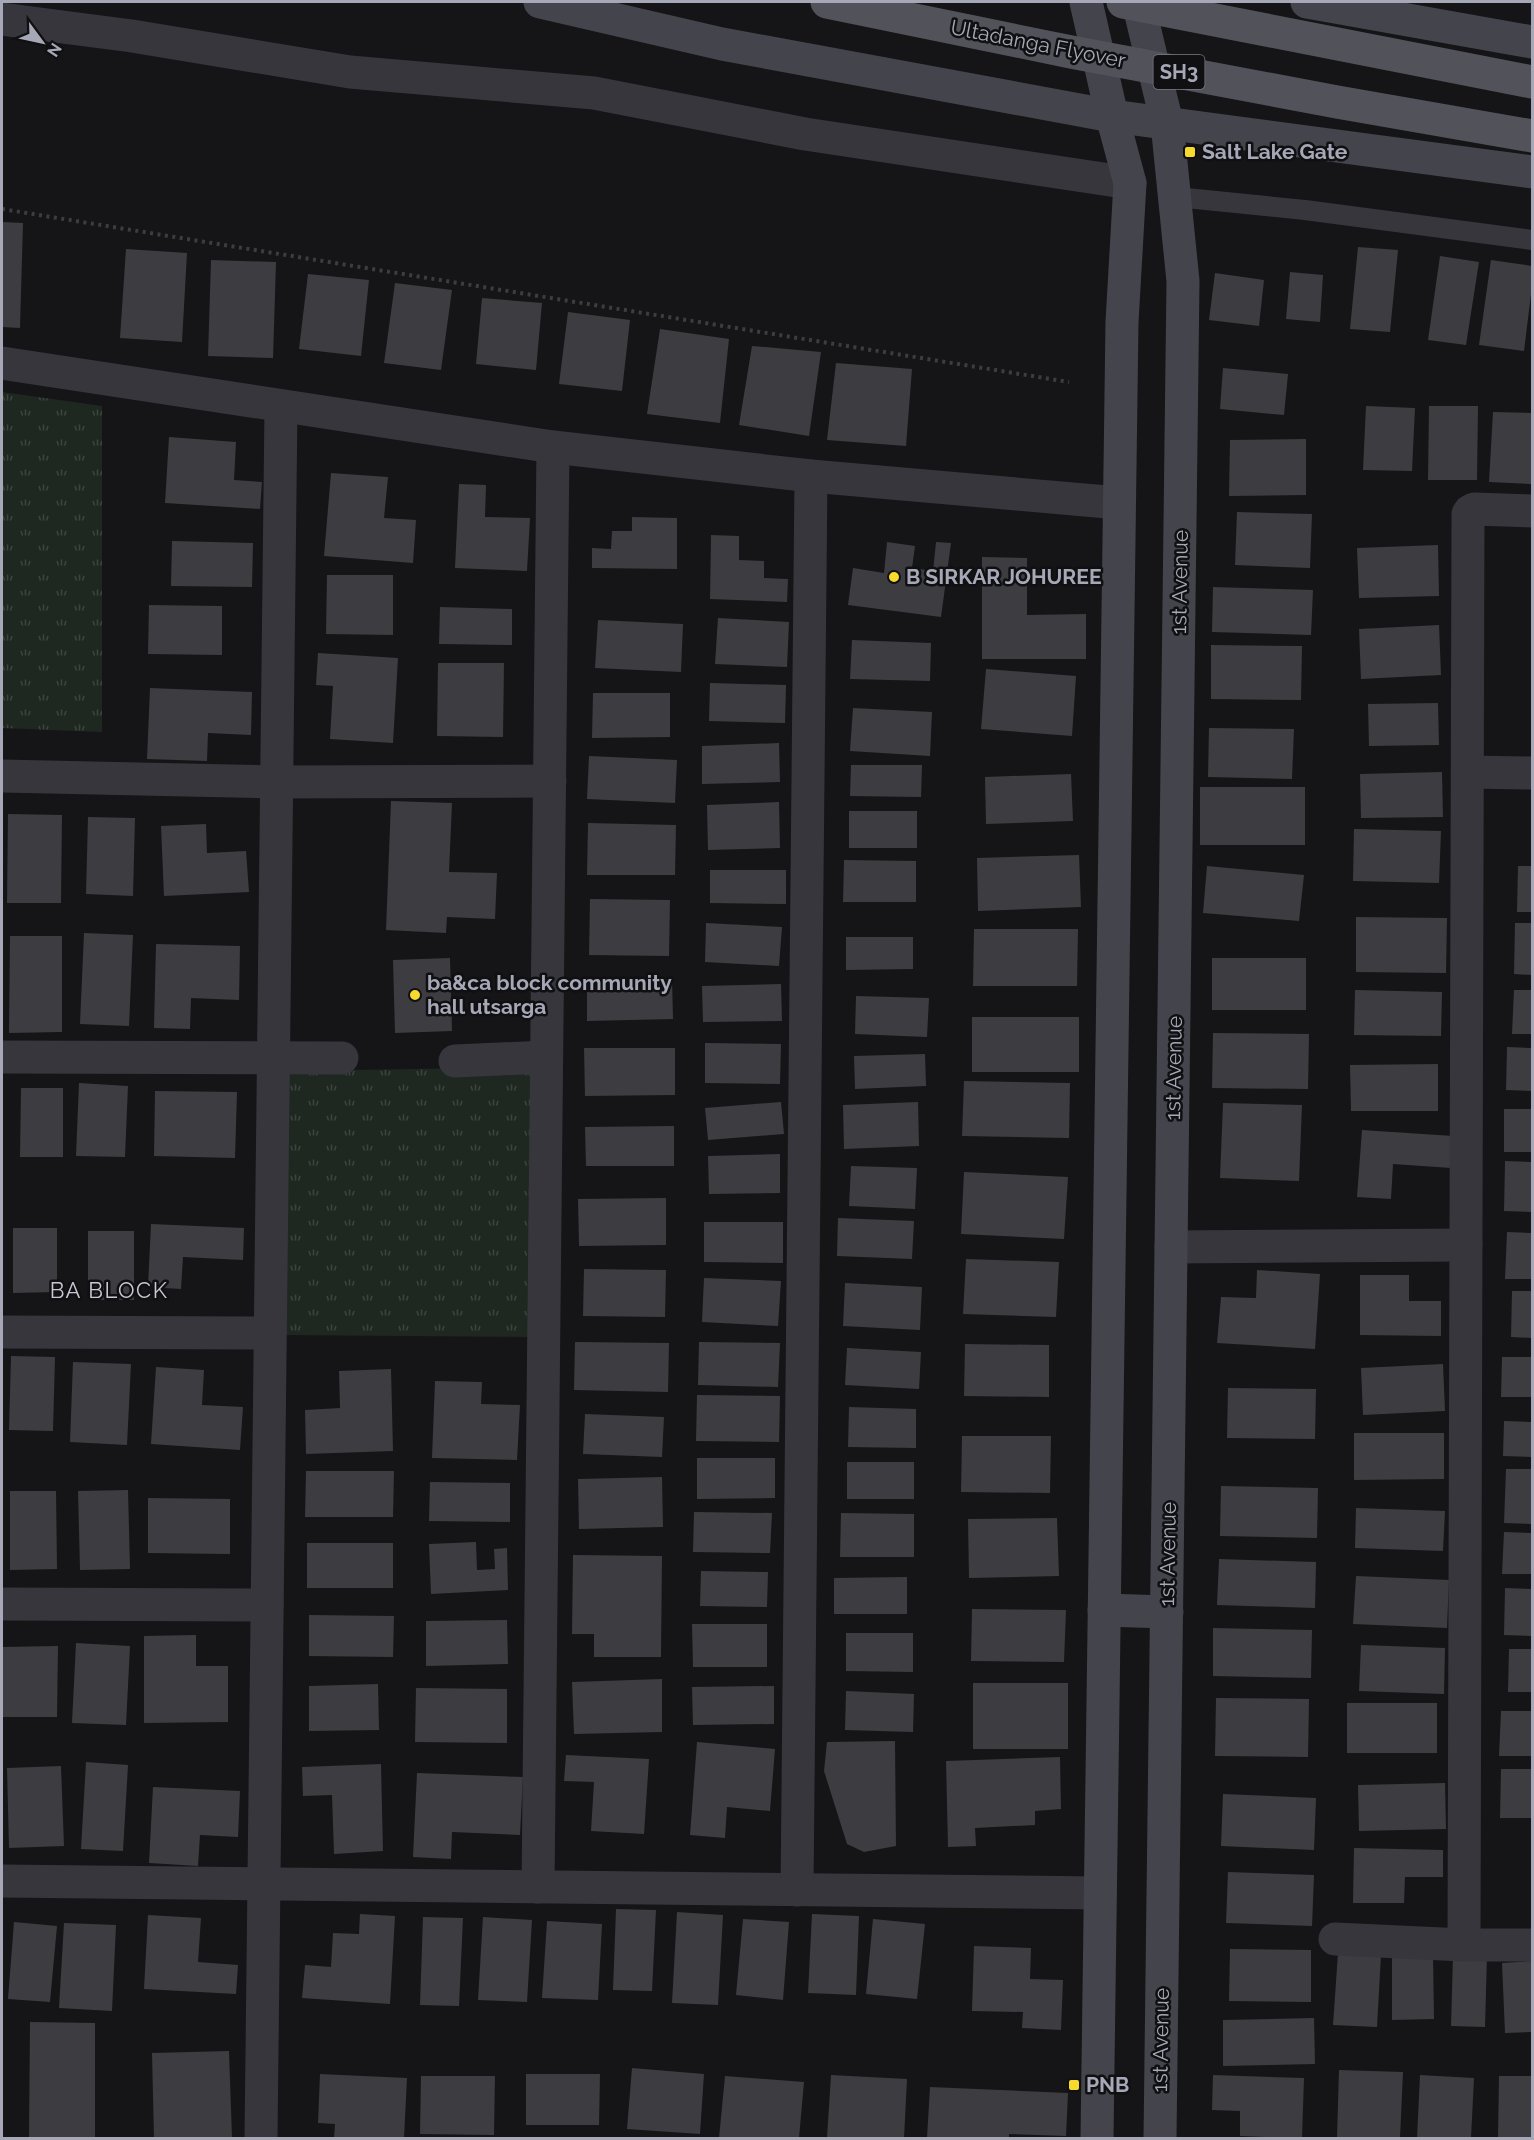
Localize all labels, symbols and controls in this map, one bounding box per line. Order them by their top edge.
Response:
north arrow [12,12,72,72]
street label: Ultadanga Flyover [948,14,1128,73]
text: N [43,40,65,60]
road number: SH3 [1154,55,1204,89]
place label: Salt Lake Gate [1202,139,1348,164]
marker: Salt Lake Gate [1183,145,1197,159]
street label: 1st Avenue [1166,529,1193,634]
place label: B SIRKAR JOHUREE [906,564,1102,589]
marker: B SIRKAR JOHUREE [887,570,901,584]
place label: ba&ca block community hall utsarga [427,970,672,1019]
marker: ba&ca block community hall utsarga [408,988,422,1002]
street label: 1st Avenue [1160,1015,1187,1120]
district label: BA BLOCK [50,1277,168,1303]
street label: 1st Avenue [1154,1501,1181,1606]
street label: 1st Avenue [1147,1987,1174,2092]
place label: PNB [1086,2072,1129,2097]
marker: PNB [1067,2078,1081,2092]

